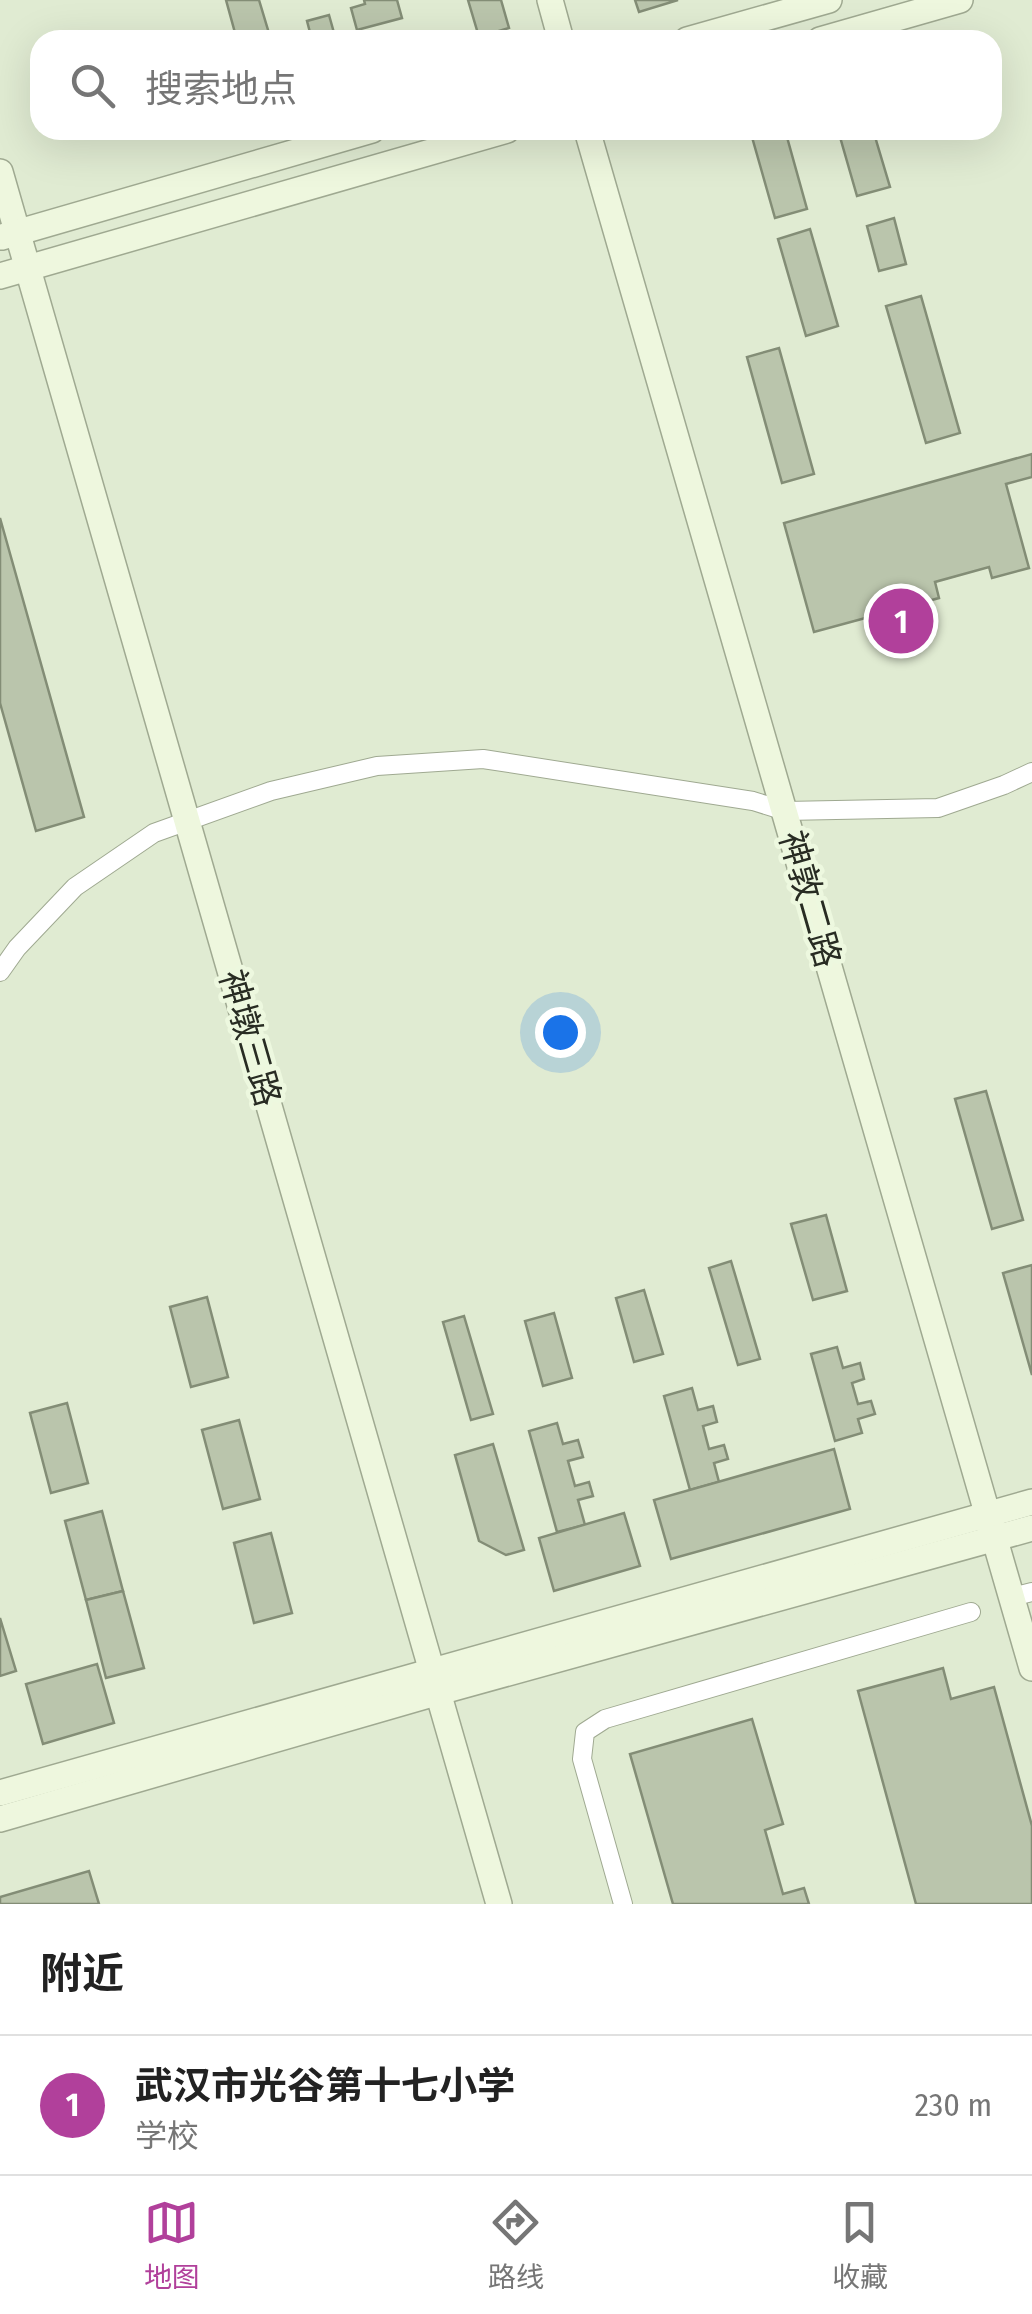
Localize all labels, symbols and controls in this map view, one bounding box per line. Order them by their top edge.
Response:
search box [30,30,1002,140]
icon: search [65,58,120,113]
text: 搜索地点 [145,66,297,112]
pin: 1 [868,584,934,658]
street label: 神敦二路 [771,826,849,972]
street label: 神墩三路 [211,965,289,1111]
your location [535,1007,586,1058]
text: 附近 [40,1949,124,1999]
text: 武汉市光谷第十七小学 [135,2063,515,2109]
text: 1 [66,2086,79,2124]
text: 230 m [915,2086,992,2124]
text: 学校 [135,2117,199,2155]
tab: 地图 [144,2195,200,2295]
tab: 路线 [488,2195,544,2295]
tab: 收藏 [832,2195,888,2295]

